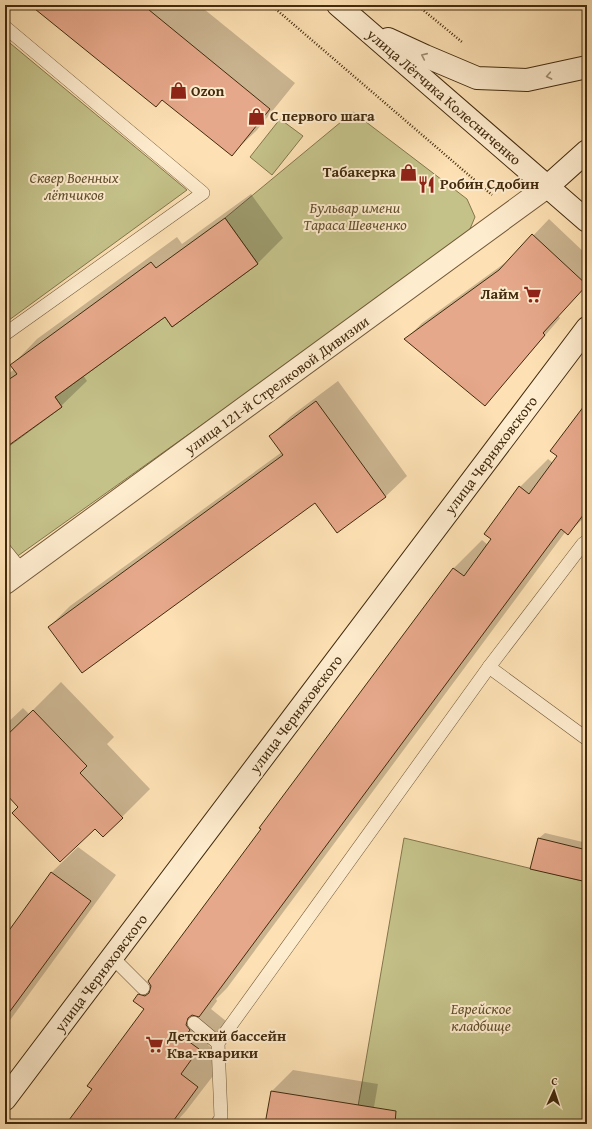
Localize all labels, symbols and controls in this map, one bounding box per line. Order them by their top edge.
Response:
street label: улица Лётчика Колесниченко [362,23,526,170]
one-way arrow [420,52,427,60]
one-way arrow [546,71,552,79]
place label: Ozon [191,80,225,101]
shop icon: Ozon [168,81,188,101]
place label: С первого шага [270,105,375,126]
shop icon: С первого шага [247,106,267,126]
place label: Табакерка [323,161,396,182]
shop icon: Табакерка [399,162,419,182]
park label: Сквер Военных лётчиков [29,167,119,205]
place label: Робин Сдобин [440,173,539,194]
restaurant icon: Робин Сдобин [417,174,437,194]
park label: Бульвар имени Тараса Шевченко [303,197,407,235]
place label: Лайм [481,283,519,304]
supermarket icon: Лайм [522,284,542,304]
street label: улица 121-й Стрелковой Дивизии [179,310,373,459]
street label: улица Черняховского [439,391,542,519]
street label: улица Черняховского [244,650,347,778]
street label: улица Черняховского [49,909,152,1037]
park label: Еврейское кладбище [450,998,511,1036]
place label: Детский бассейн Ква-кварики [166,1025,286,1063]
supermarket icon: Детский бассейн Ква-кварики [144,1035,164,1055]
north arrow [534,1071,574,1111]
text: С [551,1073,558,1089]

